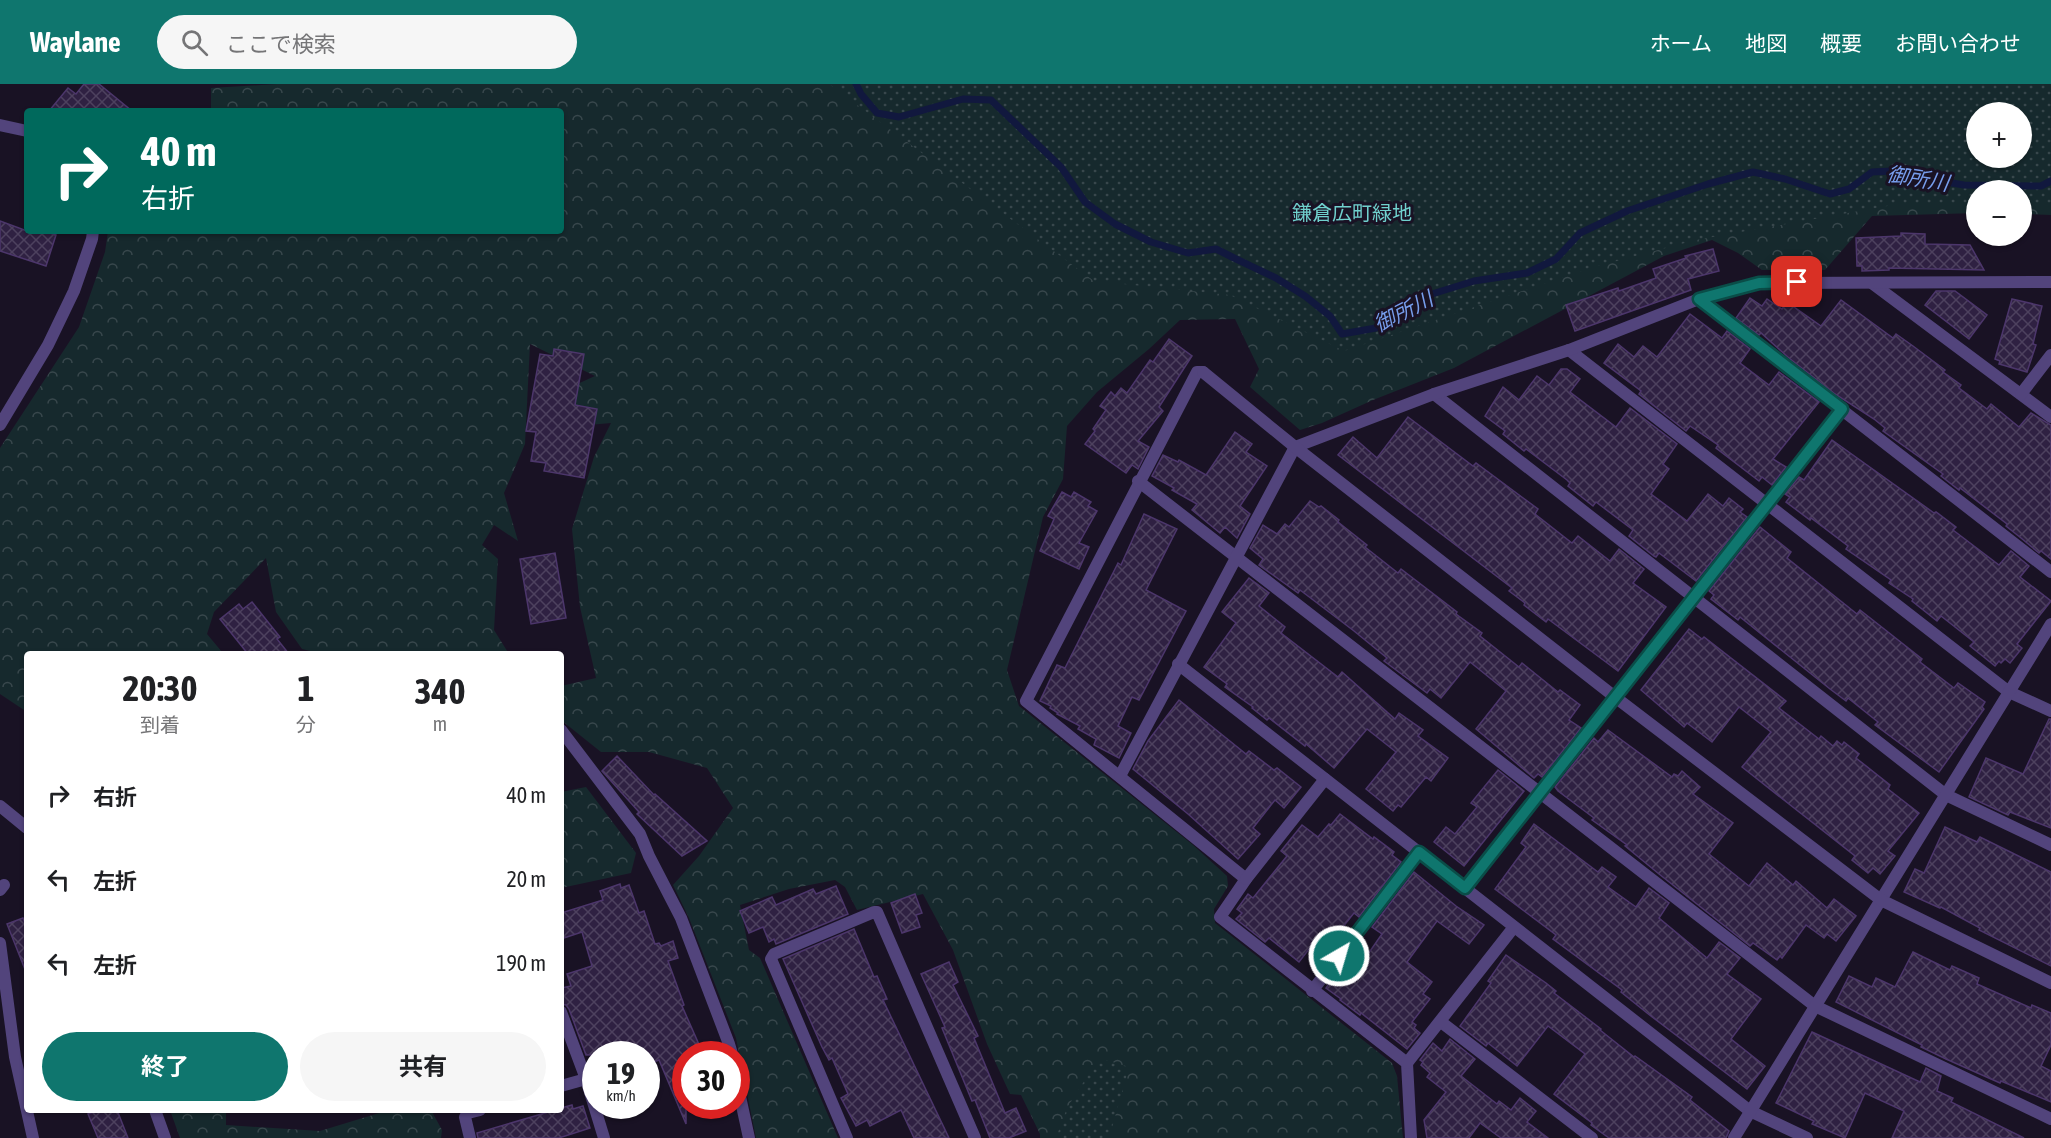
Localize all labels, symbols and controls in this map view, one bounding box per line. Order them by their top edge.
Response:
search box [157,15,577,69]
text: Waylane [30,26,121,58]
icon: search [178,26,211,59]
text: ここで検索 [226,31,336,57]
text: ホーム [1650,31,1712,55]
text: 地図 [1745,31,1787,55]
text: 概要 [1820,31,1862,55]
text: お問い合わせ [1895,31,2021,55]
map controls [1966,102,2032,246]
button: + [1966,102,2032,168]
text: 40 m [141,127,216,175]
icon: right [42,132,120,210]
water label: 御所川 [1885,161,1953,195]
button: − [1966,180,2032,246]
text: 右折 [141,183,195,214]
park label: 鎌倉広町緑地 [1292,201,1412,224]
pin [1771,256,1822,307]
icon: arrive [1780,265,1813,298]
water label: 御所川 [1369,285,1438,336]
text: 20:30 [123,667,197,709]
text: 1 [298,667,314,709]
text: 340 [415,670,465,712]
text: m [433,712,447,735]
text: 到着 [140,713,180,736]
text: 分 [296,713,316,736]
icon: right [42,779,75,812]
text: 40 m [506,782,546,808]
text: 右折 [93,784,137,810]
icon: left [42,863,75,896]
text: 20 m [506,866,546,892]
text: 左折 [93,868,137,894]
position arrow [1307,924,1371,988]
icon: left [42,947,75,980]
text: 190 m [496,950,546,976]
text: 左折 [93,952,137,978]
button: 終了 [42,1032,288,1101]
button: 共有 [300,1032,546,1101]
speed limit sign: 30 [672,1041,750,1119]
text: 19 [607,1056,635,1090]
text: km/h [606,1087,636,1104]

